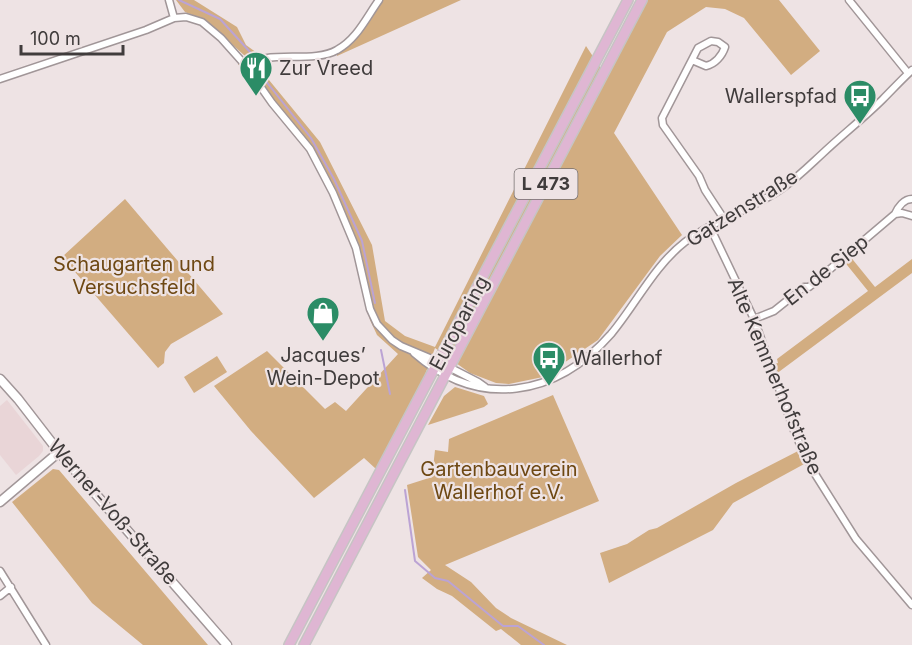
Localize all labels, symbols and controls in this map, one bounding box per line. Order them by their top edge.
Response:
scale bar [21,18,123,56]
text: 100 m [30,28,81,49]
restaurant icon: Zur Vreed [238,50,274,97]
place label: Zur Vreed [279,56,373,80]
bus stop icon: Wallerspfad [842,78,878,125]
place label: Wallerspfad [725,84,837,108]
street label: Gatzenstraße [682,164,802,252]
road number: L 473 [514,169,578,199]
street label: En de Siep [779,230,873,310]
park label: Schaugarten und Versuchsfeld [53,252,215,299]
street label: Europaring [424,272,494,374]
street label: Alte Kemmerhofstraße [723,274,827,478]
shop icon: Jacques’ Wein-Depot [305,295,341,342]
bus stop icon: Wallerhof [531,340,567,387]
place label: Jacques’ Wein-Depot [266,343,380,390]
place label: Wallerhof [572,346,663,370]
street label: Werner-Voß-Straße [43,434,183,590]
park label: Gartenbauverein Wallerhof e.V. [420,457,578,504]

